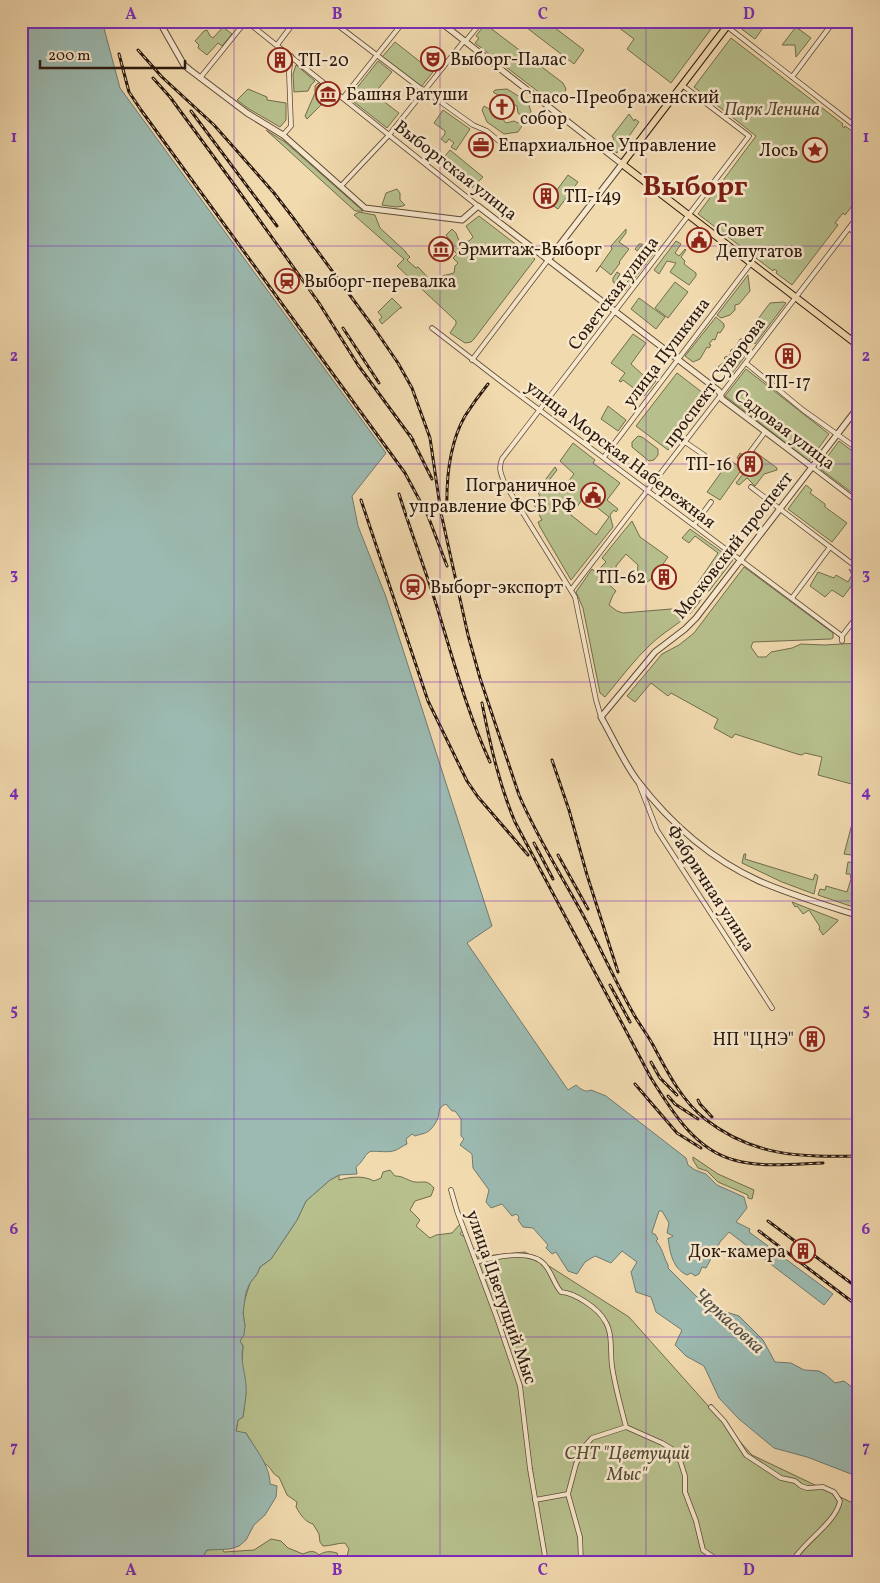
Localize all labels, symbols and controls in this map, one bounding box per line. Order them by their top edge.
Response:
text: A [125,4,137,26]
text: B [332,4,343,26]
text: C [538,4,548,26]
text: D [743,4,755,26]
scale bar [40,38,185,70]
text: 200 m [48,46,91,67]
theatre icon: Выборг-Палас [420,46,446,72]
building icon: ТП-20 [267,47,293,73]
place label: Выборг-Палас [450,48,567,73]
place label: ТП-20 [298,49,349,74]
museum icon: Башня Ратуши [315,81,341,107]
place label: Башня Ратуши [346,83,468,108]
place label: Спасо-Преображенский собор [520,86,719,132]
church icon: Спасо-Преображенский собор [489,94,515,120]
park label: Парк Ленина [724,98,820,123]
street label: Выборгская улица [388,115,522,227]
text: 1 [11,127,17,149]
text: 1 [863,127,869,149]
office icon: Епархиальное Управление [468,132,494,158]
place label: Епархиальное Управление [498,134,716,159]
place icon: Лось [802,137,828,163]
place label: Лось [759,139,798,164]
district label: Выборг [643,168,748,207]
building icon: ТП-149 [533,183,559,209]
place label: ТП-149 [564,185,621,210]
place label: Совет Депутатов [716,219,803,265]
public building icon: Совет Депутатов [686,227,712,253]
street label: Советская улица [563,232,665,356]
museum icon: Эрмитаж-Выборг [428,236,454,262]
place label: Эрмитаж-Выборг [458,238,602,263]
station icon: Выборг-перевалка [274,268,300,294]
place label: Выборг-перевалка [304,270,457,295]
street label: улица Пушкина [618,293,717,413]
street label: проспект Суворова [658,313,772,453]
building icon: ТП-17 [775,343,801,369]
text: 2 [10,346,18,368]
text: 2 [862,346,870,368]
place label: ТП-17 [765,371,811,396]
street label: улица Морская Набережная [520,375,721,535]
street label: Садовая улица [728,384,840,477]
building icon: ТП-16 [737,451,763,477]
place label: ТП-16 [685,453,732,478]
street label: Московский проспект [669,467,800,625]
place label: Пограничное управление ФСБ РФ [409,474,576,520]
public building icon: Пограничное управление ФСБ РФ [580,482,606,508]
text: 3 [10,564,18,586]
building icon: ТП-62 [651,564,677,590]
text: 3 [862,564,870,586]
place label: ТП-62 [596,566,646,591]
station icon: Выборг-экспорт [400,574,426,600]
place label: Выборг-экспорт [430,576,563,601]
text: 4 [9,782,19,804]
text: 4 [861,782,871,804]
street label: Фабричная улица [659,821,760,957]
text: 5 [10,1000,18,1022]
text: 5 [862,1000,870,1022]
building icon: НП "ЦНЭ" [799,1026,825,1052]
place label: НП "ЦНЭ" [713,1028,794,1053]
street label: улица Цветущий Мыс [459,1207,542,1388]
text: 6 [10,1219,19,1241]
text: 6 [862,1219,871,1241]
building icon: Док-камера [790,1238,816,1264]
place label: Док-камера [688,1240,786,1265]
water label: Черкасовка [688,1283,770,1360]
text: 7 [10,1437,18,1459]
text: 7 [862,1437,870,1459]
park label: СНТ "Цветущий Мыс" [564,1442,690,1488]
text: A [125,1560,137,1582]
text: B [332,1560,343,1582]
text: C [538,1560,548,1582]
text: D [743,1560,755,1582]

